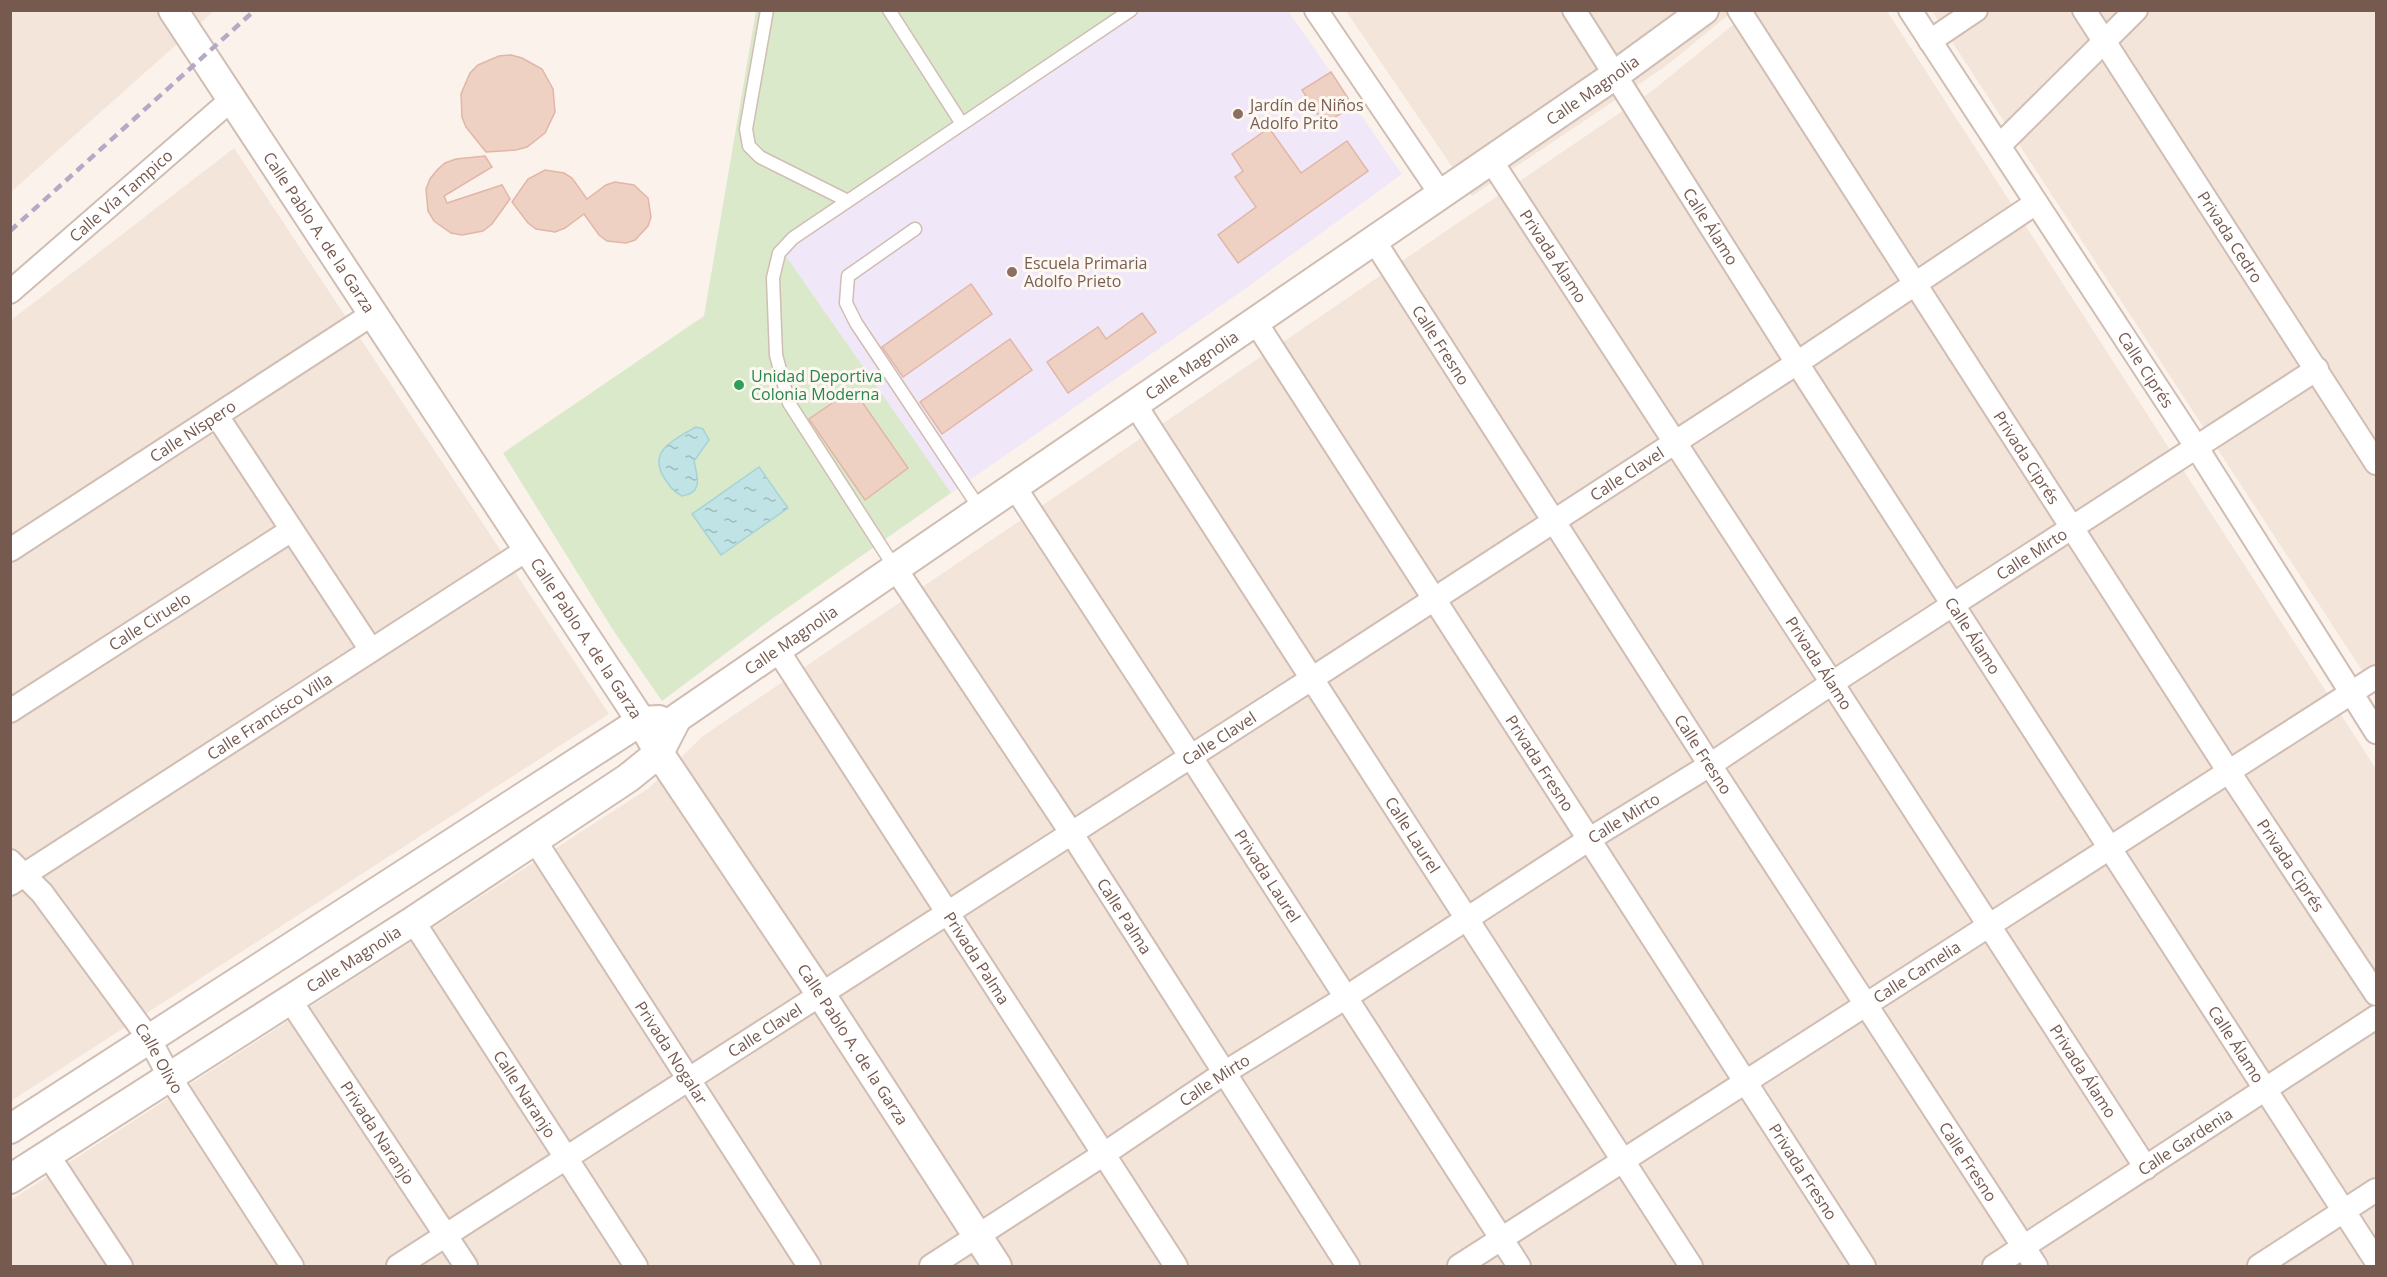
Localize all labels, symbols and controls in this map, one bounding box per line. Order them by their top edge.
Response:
street label: Calle Magnolia [1542,50,1643,130]
place label: Jardín de Niños Adolfo Prito [1248,94,1364,134]
marker: Jardín de Niños Adolfo Prito [1231,107,1245,121]
street label: Calle Vía Tampico [64,144,177,247]
street label: Calle Pablo A. de la Garza [258,147,380,317]
street label: Calle Álamo [1678,183,1743,269]
street label: Privada Cedro [2193,187,2268,287]
street label: Privada Álamo [1515,205,1592,307]
place label: Escuela Primaria Adolfo Prieto [1024,252,1147,292]
marker: Escuela Primaria Adolfo Prieto [1005,265,1019,279]
street label: Calle Fresno [1407,301,1475,389]
street label: Calle Magnolia [1141,325,1243,405]
street label: Calle Ciprés [2113,327,2179,412]
place label: Unidad Deportiva Colonia Moderna [751,365,882,405]
marker: Unidad Deportiva Colonia Moderna [732,378,746,392]
street label: Calle Níspero [145,395,240,467]
street label: Privada Ciprés [1989,407,2065,508]
street label: Calle Clavel [1585,442,1668,506]
street label: Calle Mirto [1992,523,2071,585]
street label: Calle Pablo A. de la Garza [525,553,647,723]
street label: Calle Ciruelo [104,587,195,656]
street label: Calle Álamo [1940,593,2006,679]
street label: Calle Magnolia [740,600,842,680]
street label: Privada Álamo [1780,612,1858,714]
street label: Calle Francisco Villa [203,668,336,765]
street label: Calle Clavel [1178,706,1260,770]
street label: Calle Fresno [1669,710,1737,799]
street label: Privada Fresno [1501,711,1579,816]
street label: Calle Mirto [1584,788,1664,848]
street label: Calle Laurel [1380,792,1446,877]
street label: Privada Ciprés [2252,815,2330,916]
street label: Privada Laurel [1229,825,1306,927]
street label: Calle Palma [1092,874,1157,959]
street label: Privada Palma [939,907,1015,1009]
street label: Calle Magnolia [302,920,405,998]
street label: Calle Camelia [1869,936,1965,1008]
street label: Calle Pablo A. de la Garza [792,959,914,1129]
street label: Privada Nogalar [630,997,713,1109]
street label: Calle Clavel [723,998,806,1062]
street label: Calle Álamo [2203,1001,2269,1087]
street label: Calle Olivo [130,1018,188,1098]
street label: Privada Álamo [2045,1020,2122,1122]
street label: Calle Naranjo [488,1046,561,1142]
street label: Calle Mirto [1175,1049,1254,1111]
street label: Privada Naranjo [336,1077,420,1189]
street label: Calle Gardenia [2133,1103,2237,1180]
street label: Calle Fresno [1934,1118,2002,1206]
street label: Privada Fresno [1764,1119,1842,1224]

